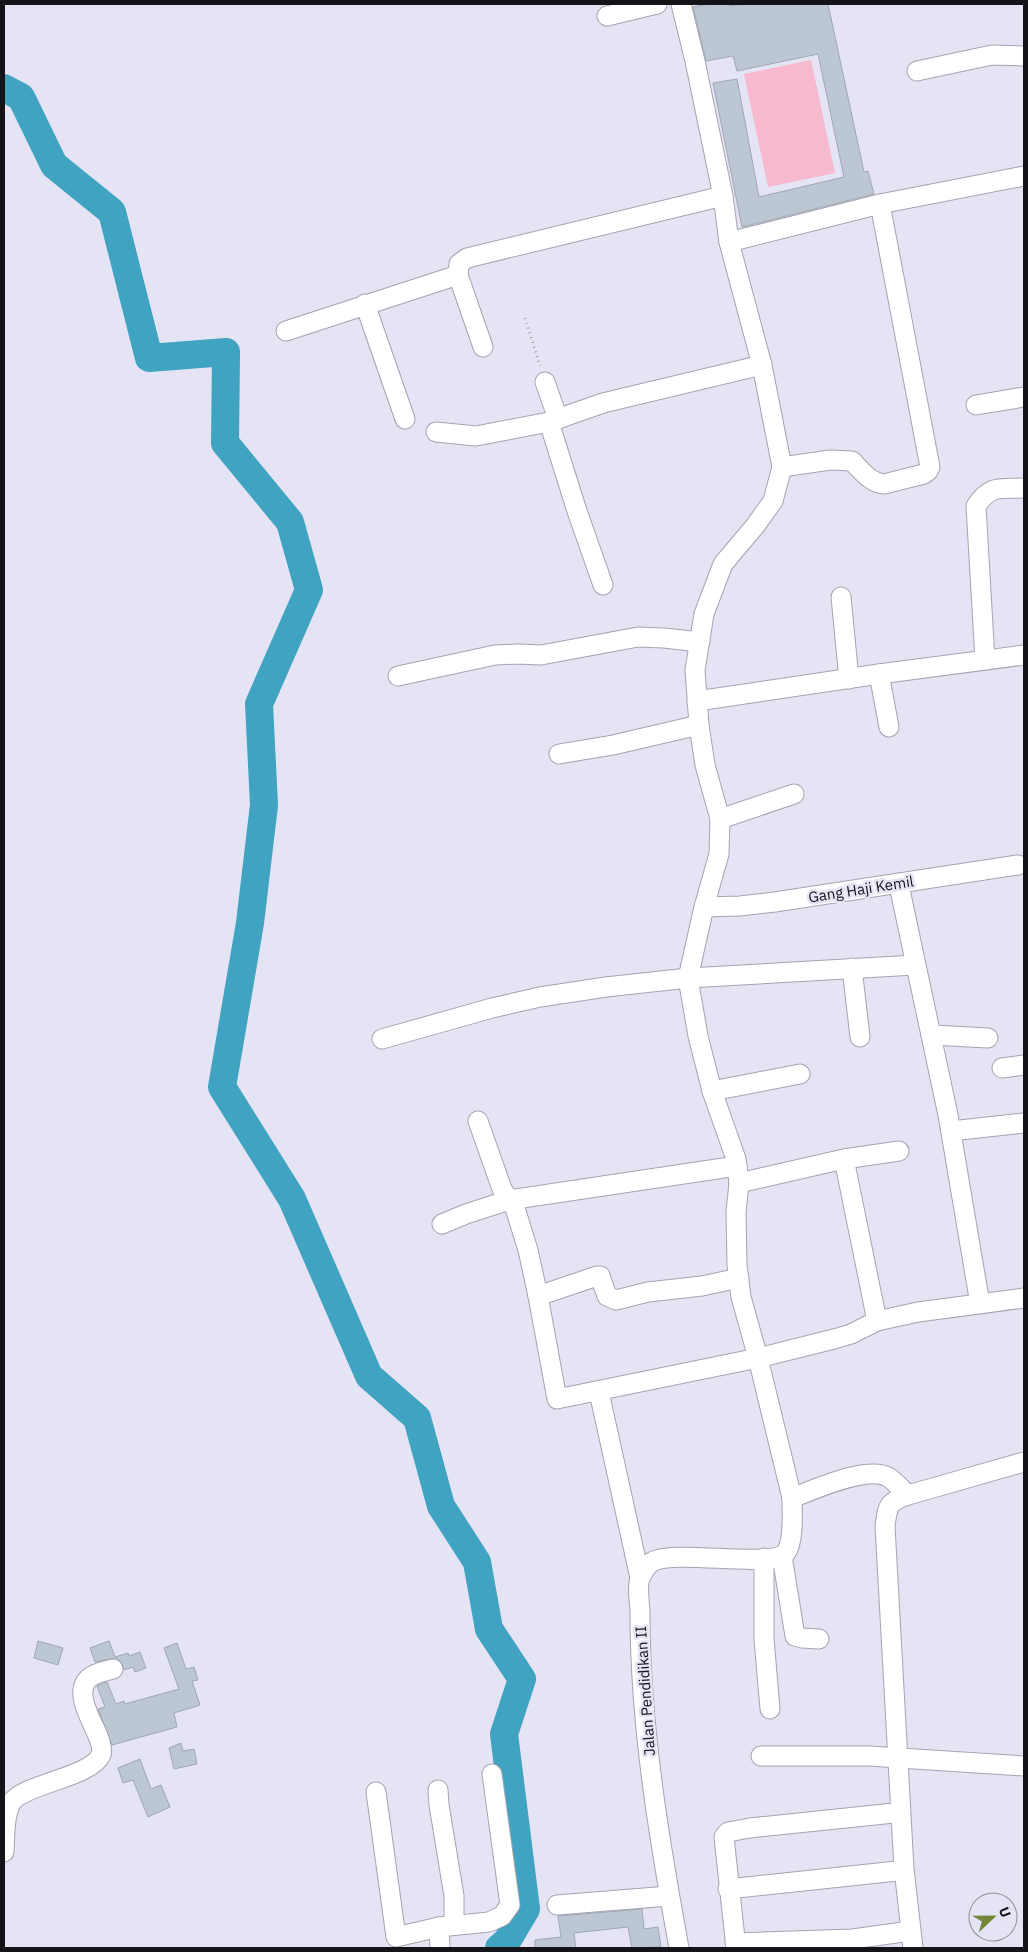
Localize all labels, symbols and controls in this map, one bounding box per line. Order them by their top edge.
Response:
street label: Gang Haji Kemil [807,871,915,907]
street label: Jalan Pendidikan II [631,1625,659,1757]
north arrow [968,1892,1018,1942]
text: U [995,1904,1015,1920]

